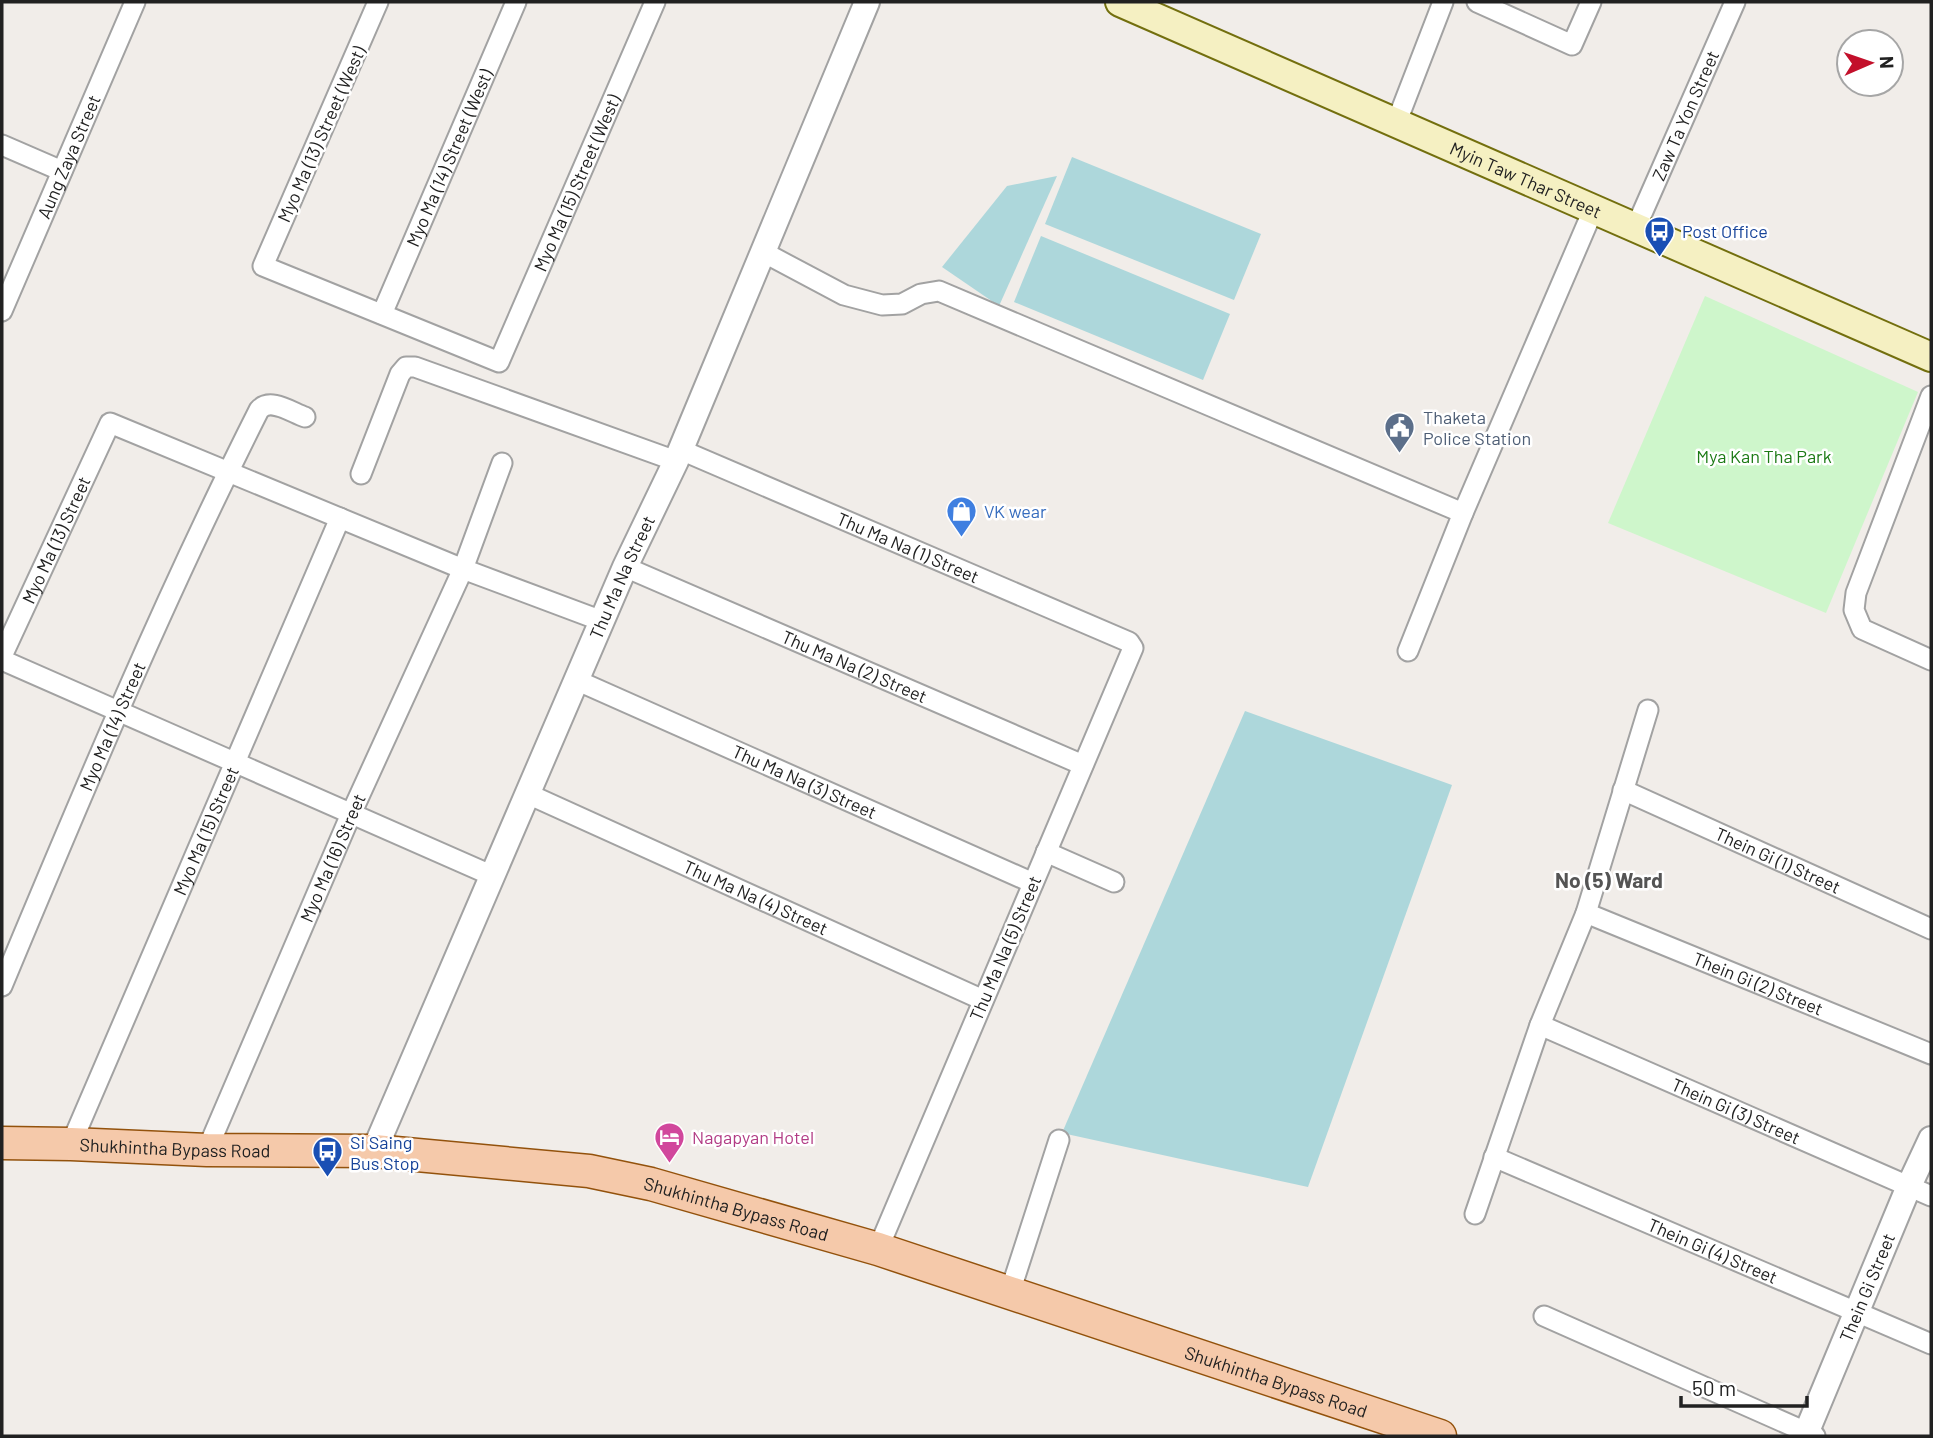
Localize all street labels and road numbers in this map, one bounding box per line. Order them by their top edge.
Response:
street label: Myo Ma (13) Street (West) [272,42,370,225]
street label: Zaw Ta Yon Street [1647,47,1723,184]
street label: Myo Ma (14) Street (West) [401,65,497,250]
street label: Aung Zaya Street [32,91,105,222]
street label: Myo Ma (15) Street (West) [529,91,625,275]
street label: Myin Taw Thar Street [1447,137,1605,222]
street label: Myo Ma (13) Street [17,473,95,607]
street label: Thu Ma Na (1) Street [834,507,982,587]
street label: Thu Ma Na Street [584,512,659,642]
street label: Thu Ma Na (2) Street [779,625,930,707]
street label: Myo Ma (14) Street [74,658,150,794]
street label: Thu Ma Na (3) Street [729,740,880,823]
street label: Myo Ma (15) Street [168,763,243,898]
street label: Myo Ma (16) Street [295,790,370,925]
street label: Thein Gi (1) Street [1712,822,1844,898]
street label: Thu Ma Na (4) Street [680,855,831,939]
street label: Thu Ma Na (5) Street [965,872,1045,1024]
street label: Thein Gi (2) Street [1690,947,1826,1020]
street label: Thein Gi (3) Street [1668,1073,1804,1148]
street label: Shukhintha Bypass Road [79,1133,270,1161]
street label: Shukhintha Bypass Road [642,1172,831,1245]
street label: Thein Gi (4) Street [1645,1213,1781,1288]
street label: Thein Gi Street [1834,1230,1899,1345]
street label: Shukhintha Bypass Road [1182,1341,1370,1422]

